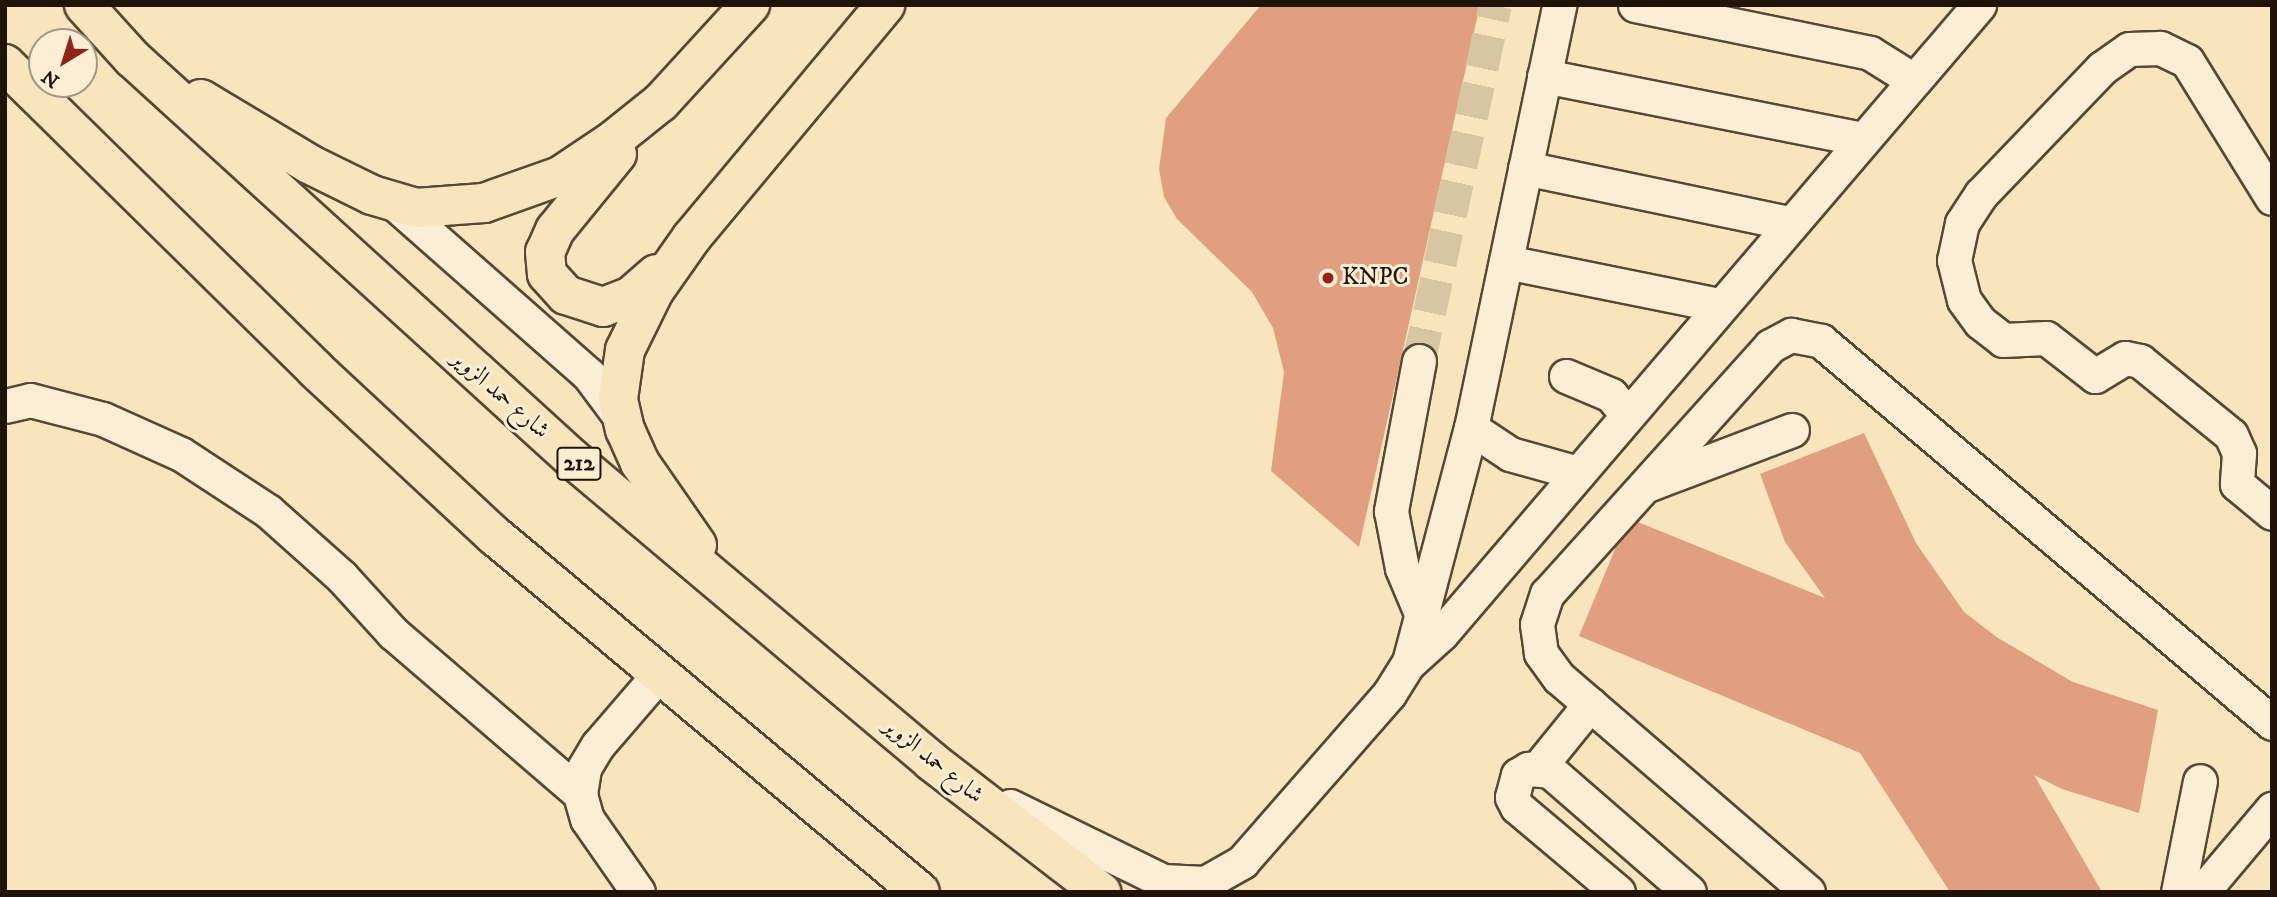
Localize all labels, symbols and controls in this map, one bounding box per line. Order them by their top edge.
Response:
north arrow [28,28,98,98]
text: N [38,65,64,92]
place label: KNPC [1342,264,1408,292]
marker: KNPC [1320,270,1336,286]
street label: شارع حمد الزوير [445,344,555,446]
road number: 212 [556,445,602,484]
street label: شارع حمد الزوير [877,712,989,810]

